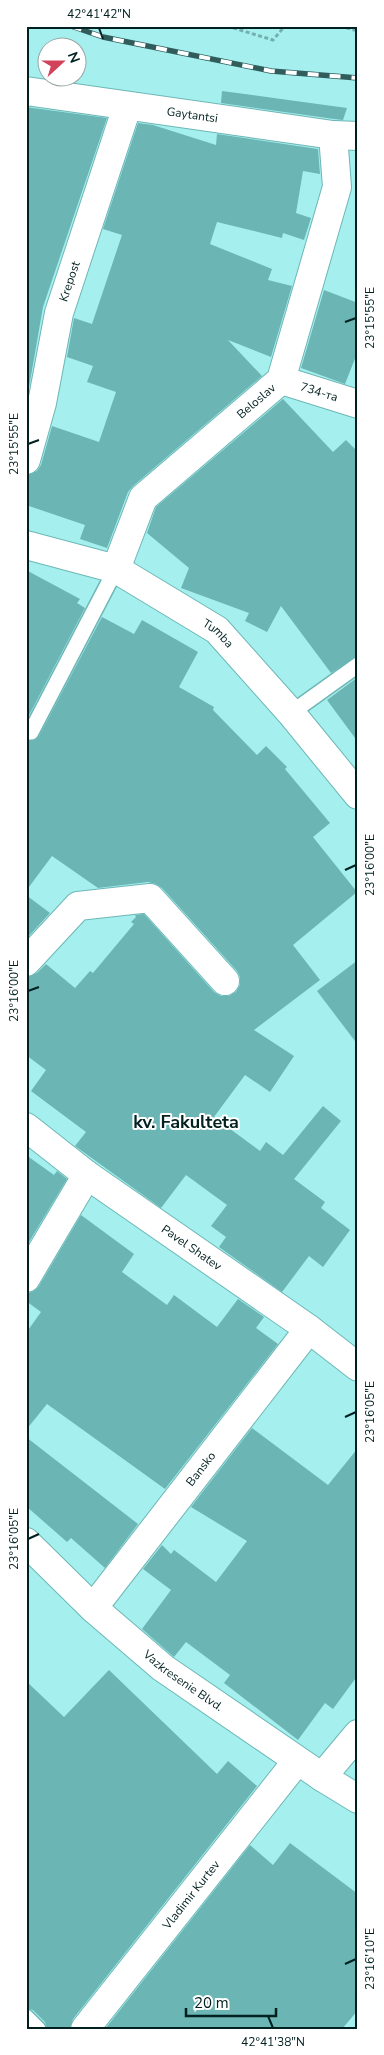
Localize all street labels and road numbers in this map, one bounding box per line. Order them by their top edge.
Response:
street label: Gaytantsi [166,103,219,126]
street label: Krepost [55,258,84,304]
street label: Beloslav [233,379,280,422]
street label: 734-та [298,379,340,405]
street label: Tumba [200,615,237,651]
street label: Pavel Shatev [158,1221,226,1275]
street label: Bansko [182,1448,219,1489]
street label: Vazkresenie Blvd. [139,1646,226,1715]
street label: Vladimir Kurtev [158,1856,224,1934]

